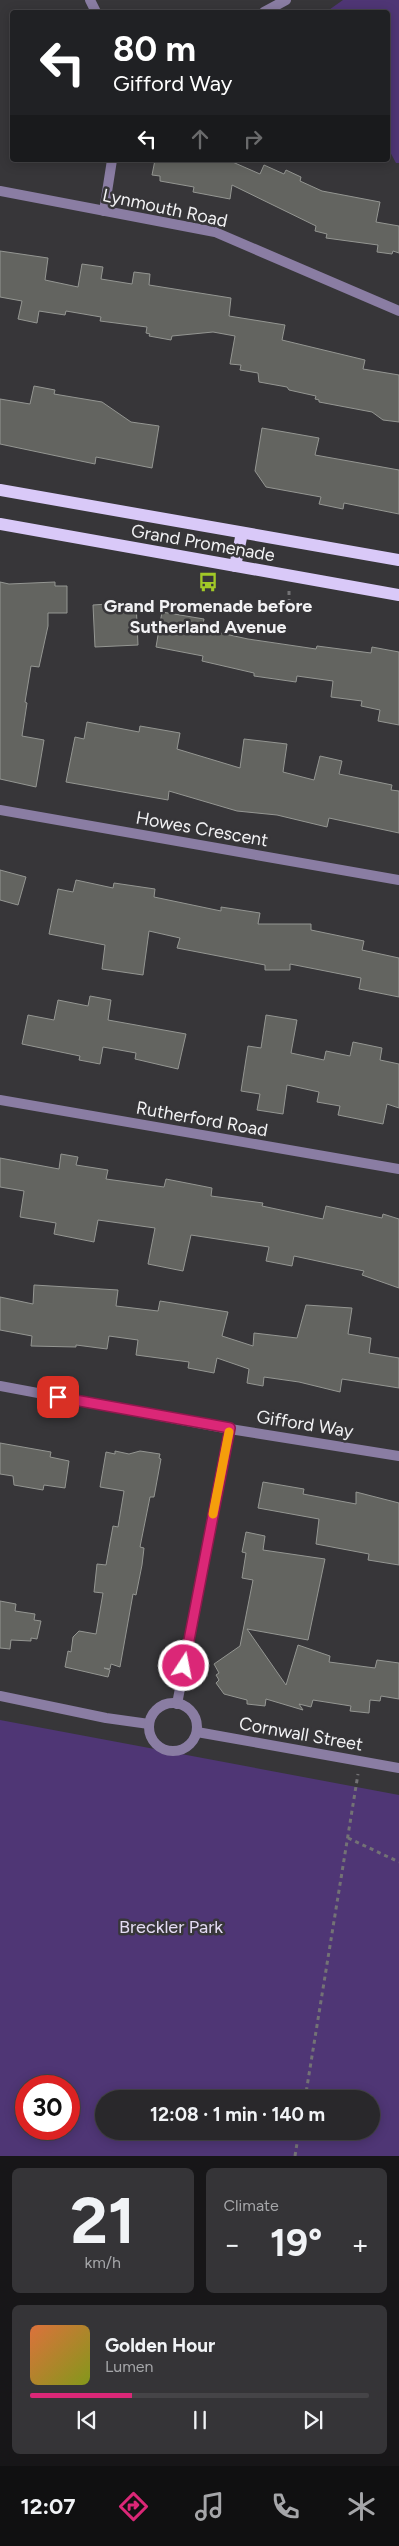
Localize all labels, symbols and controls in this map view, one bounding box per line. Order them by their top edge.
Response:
text: 80 m [113,28,196,70]
icon: left [30,30,95,95]
text: Gifford Way [113,70,232,97]
icon: left [133,125,161,153]
icon: ahead [186,125,214,153]
icon: right [239,125,267,153]
street label: Lynmouth Road [100,184,230,232]
street label: Grand Promenade [129,520,277,567]
bus stop icon: Grand Promenade before Sutherland Avenue [197,571,219,593]
place label: Grand Promenade before Sutherland Avenue [104,595,312,638]
street label: Howes Crescent [134,807,270,851]
street label: Rutherford Road [134,1097,270,1141]
pin [37,1376,79,1418]
icon: arrive [44,1383,72,1411]
street label: Gifford Way [255,1405,355,1443]
position arrow [157,1639,209,1691]
street label: Cornwall Street [237,1712,365,1756]
park label: Breckler Park [119,1916,223,1938]
speed limit sign: 30 [15,2075,80,2140]
text: 12:08 · 1 min · 140 m [150,2103,325,2126]
text: 21 [70,2181,135,2259]
text: Climate [224,2196,279,2215]
text: 19° [270,2220,322,2266]
text: − [224,2227,241,2261]
text: + [352,2227,369,2261]
text: km/h [84,2253,121,2272]
text: Golden Hour [105,2334,215,2357]
text: Lumen [105,2357,154,2376]
icon: previous [73,2406,101,2434]
icon: pause [186,2406,214,2434]
icon: next [299,2406,327,2434]
icon: directions [116,2489,151,2524]
icon: music [192,2489,227,2524]
icon: phone [268,2489,303,2524]
icon: climate [344,2489,379,2524]
text: 12:07 [20,2493,76,2520]

